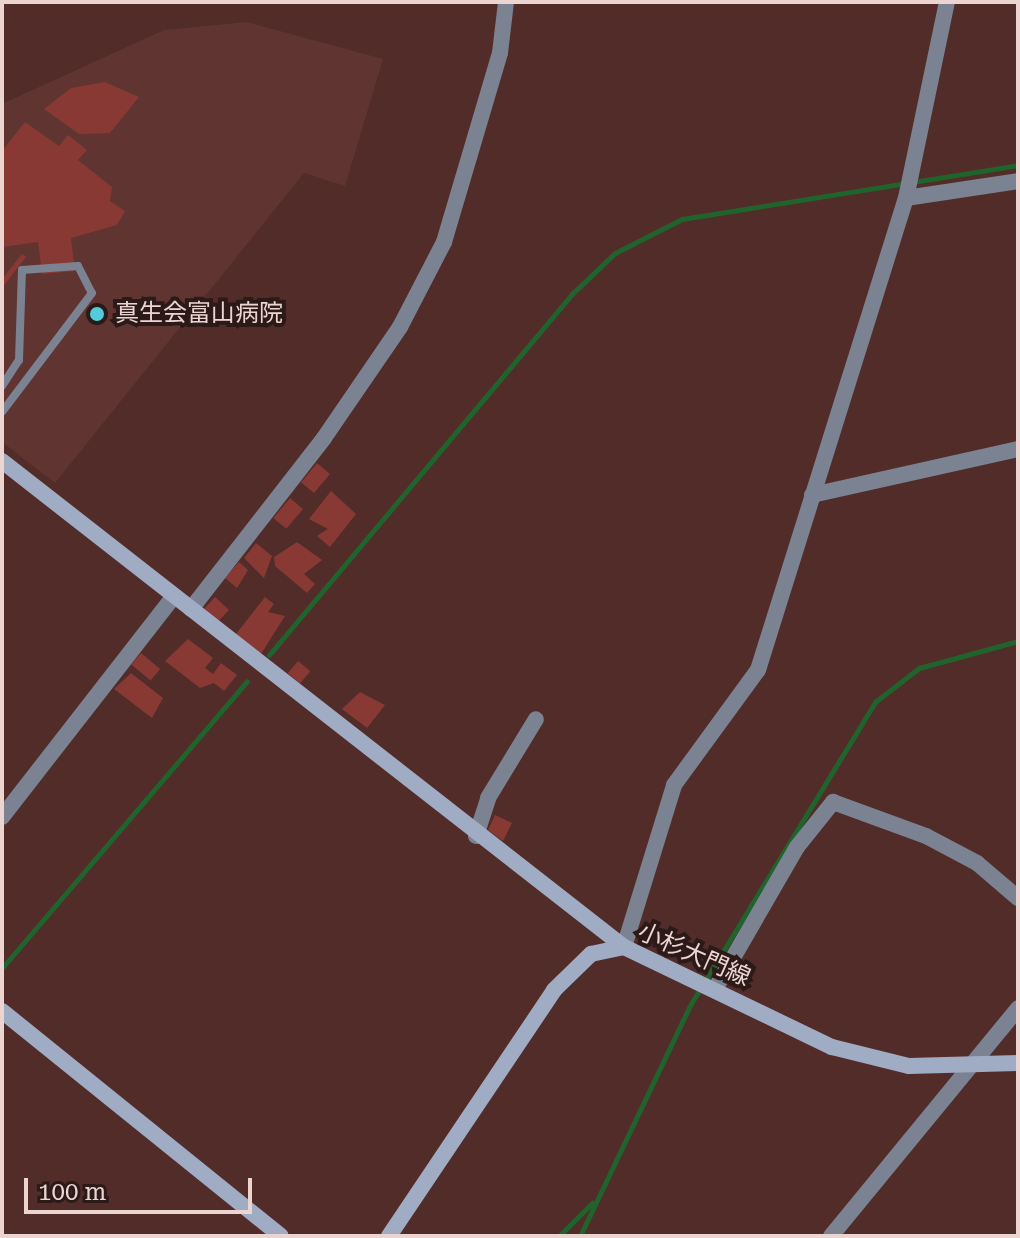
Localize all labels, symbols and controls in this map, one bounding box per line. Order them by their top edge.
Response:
place label: 真生会富山病院 [115,300,283,328]
marker: 真生会富山病院 [86,303,108,325]
street label: 小杉大門線 [633,917,755,993]
scale bar [28,1162,256,1212]
text: 100 m [38,1178,106,1206]

